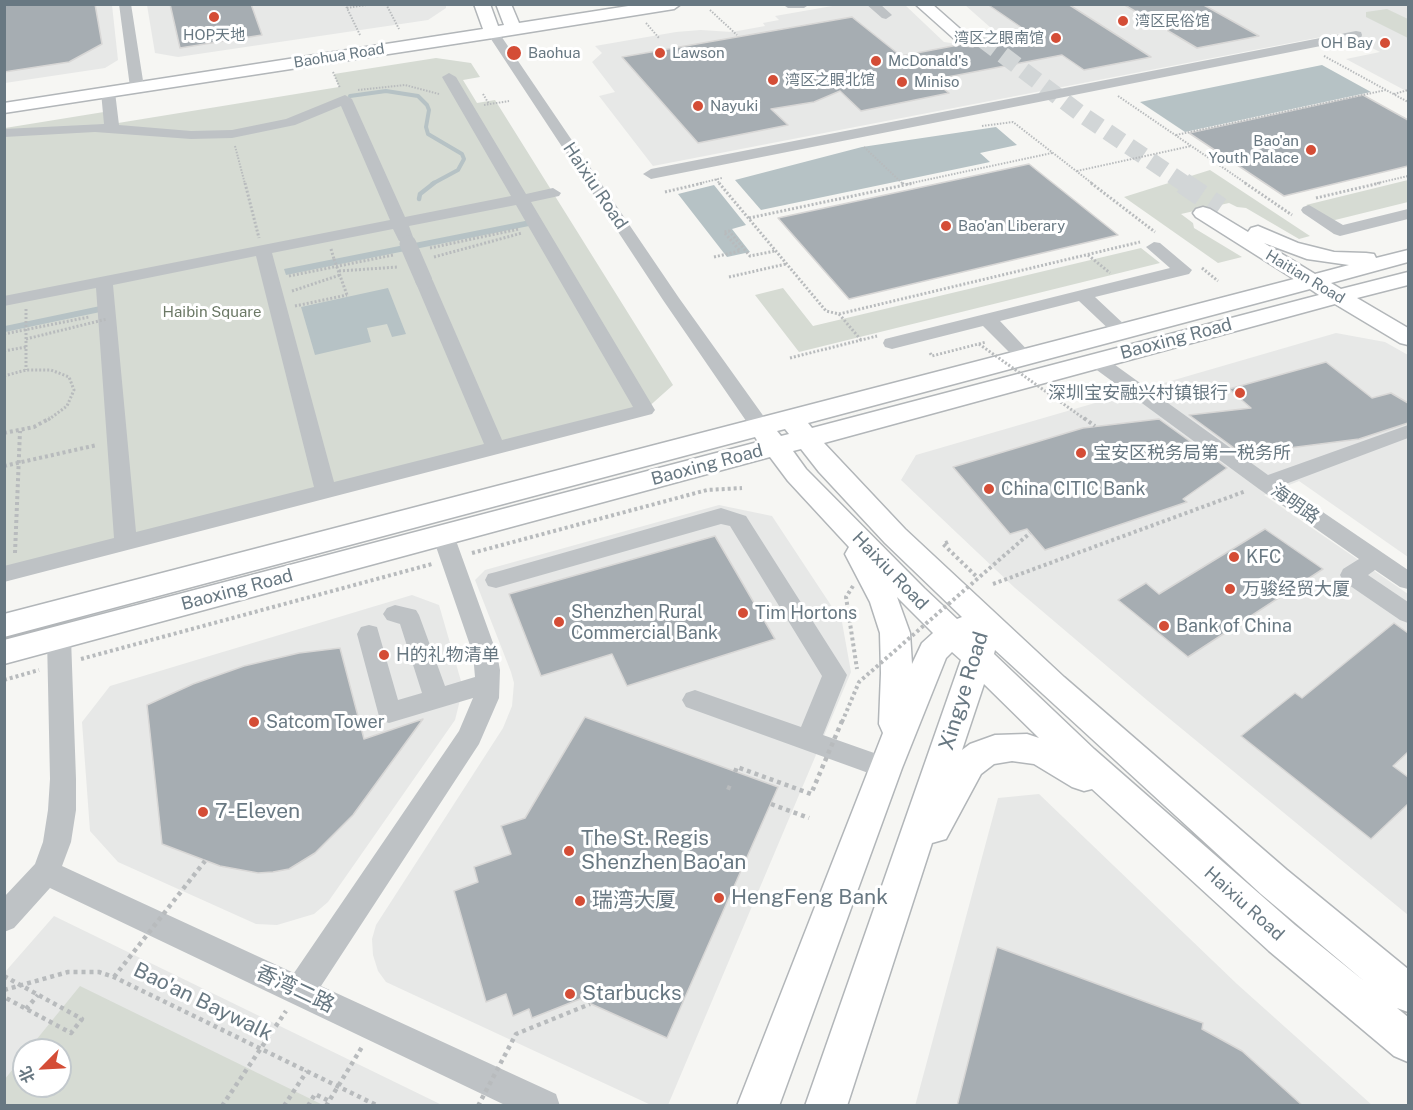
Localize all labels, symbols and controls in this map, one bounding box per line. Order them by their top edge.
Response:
marker: HOP天地 [207,10,221,24]
place label: 湾区民俗馆 [1135,12,1210,30]
marker: 湾区民俗馆 [1116,14,1130,28]
place label: HOP天地 [183,26,245,44]
place label: 湾区之眼南馆 [954,29,1044,47]
marker: 湾区之眼南馆 [1049,31,1063,45]
place label: OH Bay [1321,34,1373,52]
marker: OH Bay [1378,36,1392,50]
street label: Baohua Road [292,40,386,72]
marker: Baohua [505,44,523,62]
place label: Baohua [528,44,580,62]
place label: Lawson [672,44,725,62]
marker: Lawson [653,46,667,60]
place label: McDonald's [888,52,968,70]
marker: McDonald's [869,54,883,68]
place label: 湾区之眼北馆 [785,71,875,89]
marker: 湾区之眼北馆 [766,73,780,87]
place label: Miniso [914,73,960,91]
marker: Miniso [895,75,909,89]
place label: Nayuki [710,97,758,115]
marker: Nayuki [691,99,705,113]
place label: Bao'an Youth Palace [1208,132,1299,167]
street label: Haixiu Road [558,138,632,234]
marker: Bao'an Youth Palace [1304,143,1318,157]
place label: Bao'an Liberary [958,217,1065,235]
marker: Bao'an Liberary [939,219,953,233]
street label: Haitian Road [1262,246,1348,308]
park label: Haibin Square [163,303,261,321]
street label: Baoxing Road [1118,314,1234,364]
place label: 深圳宝安融兴村镇银行 [1048,382,1228,404]
marker: 深圳宝安融兴村镇银行 [1233,386,1247,400]
street label: Baoxing Road [649,440,765,490]
place label: 宝安区税务局第一税务所 [1093,442,1291,464]
marker: 宝安区税务局第一税务所 [1074,446,1088,460]
place label: China CITIC Bank [1001,478,1146,500]
street label: 海明路 [1267,480,1323,528]
marker: China CITIC Bank [982,482,996,496]
street label: Haixiu Road [847,527,933,615]
place label: KFC [1246,546,1281,568]
marker: KFC [1227,550,1241,564]
street label: Baoxing Road [179,565,295,615]
place label: 万骏经贸大厦 [1242,578,1350,600]
marker: 万骏经贸大厦 [1223,582,1237,596]
place label: Shenzhen Rural Commercial Bank [571,601,718,644]
place label: Tim Hortons [755,602,857,624]
marker: Tim Hortons [736,606,750,620]
marker: Shenzhen Rural Commercial Bank [552,615,566,629]
place label: Bank of China [1176,615,1292,637]
marker: Bank of China [1157,619,1171,633]
street label: Xingye Road [934,629,994,753]
place label: H的礼物清单 [396,644,500,666]
marker: H的礼物清单 [377,648,391,662]
place label: Satcom Tower [266,711,385,733]
marker: Satcom Tower [247,715,261,729]
place label: 7-Eleven [215,799,300,825]
marker: 7-Eleven [196,805,210,819]
place label: The St. Regis Shenzhen Bao'an [581,826,746,876]
marker: The St. Regis Shenzhen Bao'an [562,844,576,858]
street label: Haixiu Road [1200,862,1288,946]
place label: HengFeng Bank [731,885,888,911]
place label: 瑞湾大厦 [592,888,676,914]
marker: HengFeng Bank [712,891,726,905]
marker: 瑞湾大厦 [573,894,587,908]
street label: Bao'an Baywalk [129,957,277,1047]
street label: 香湾二路 [252,960,338,1018]
place label: Starbucks [582,981,682,1007]
marker: Starbucks [563,987,577,1001]
north arrow [12,1038,72,1098]
text: 北 [15,1064,39,1086]

